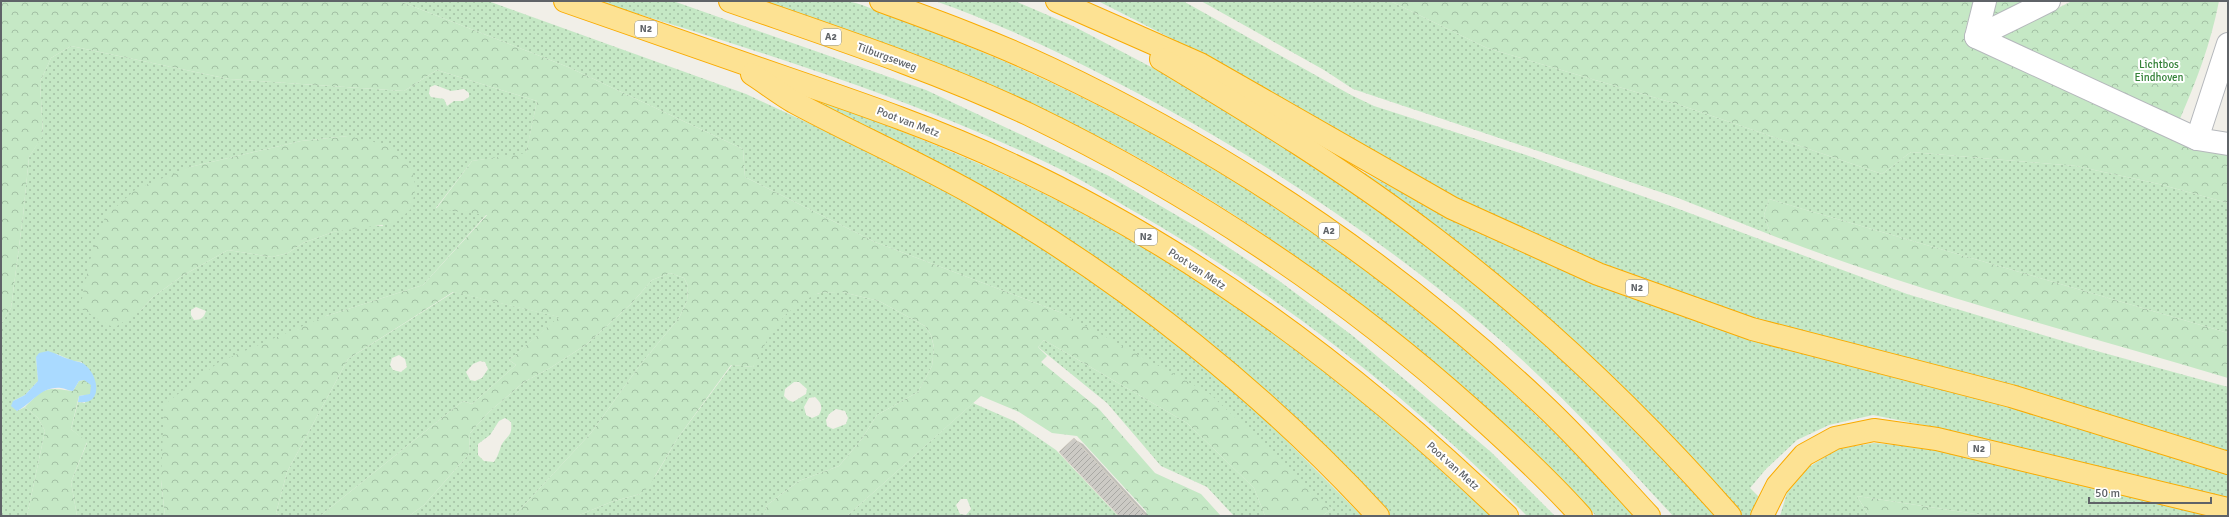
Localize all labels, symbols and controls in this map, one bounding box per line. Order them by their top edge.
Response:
road number: N2 [635,21,657,37]
road number: A2 [821,29,841,45]
street label: Tilburgseweg [855,40,919,74]
park label: Lichtbos Eindhoven [2134,58,2184,84]
street label: Poot van Metz [875,104,941,140]
road number: A2 [1319,223,1339,239]
road number: N2 [1135,229,1157,245]
street label: Poot van Metz [1166,246,1228,292]
road number: N2 [1626,280,1648,296]
street label: Poot van Metz [1424,439,1482,493]
road number: N2 [1968,441,1990,457]
scale bar [2089,479,2211,505]
text: 50 m [2095,486,2120,501]

